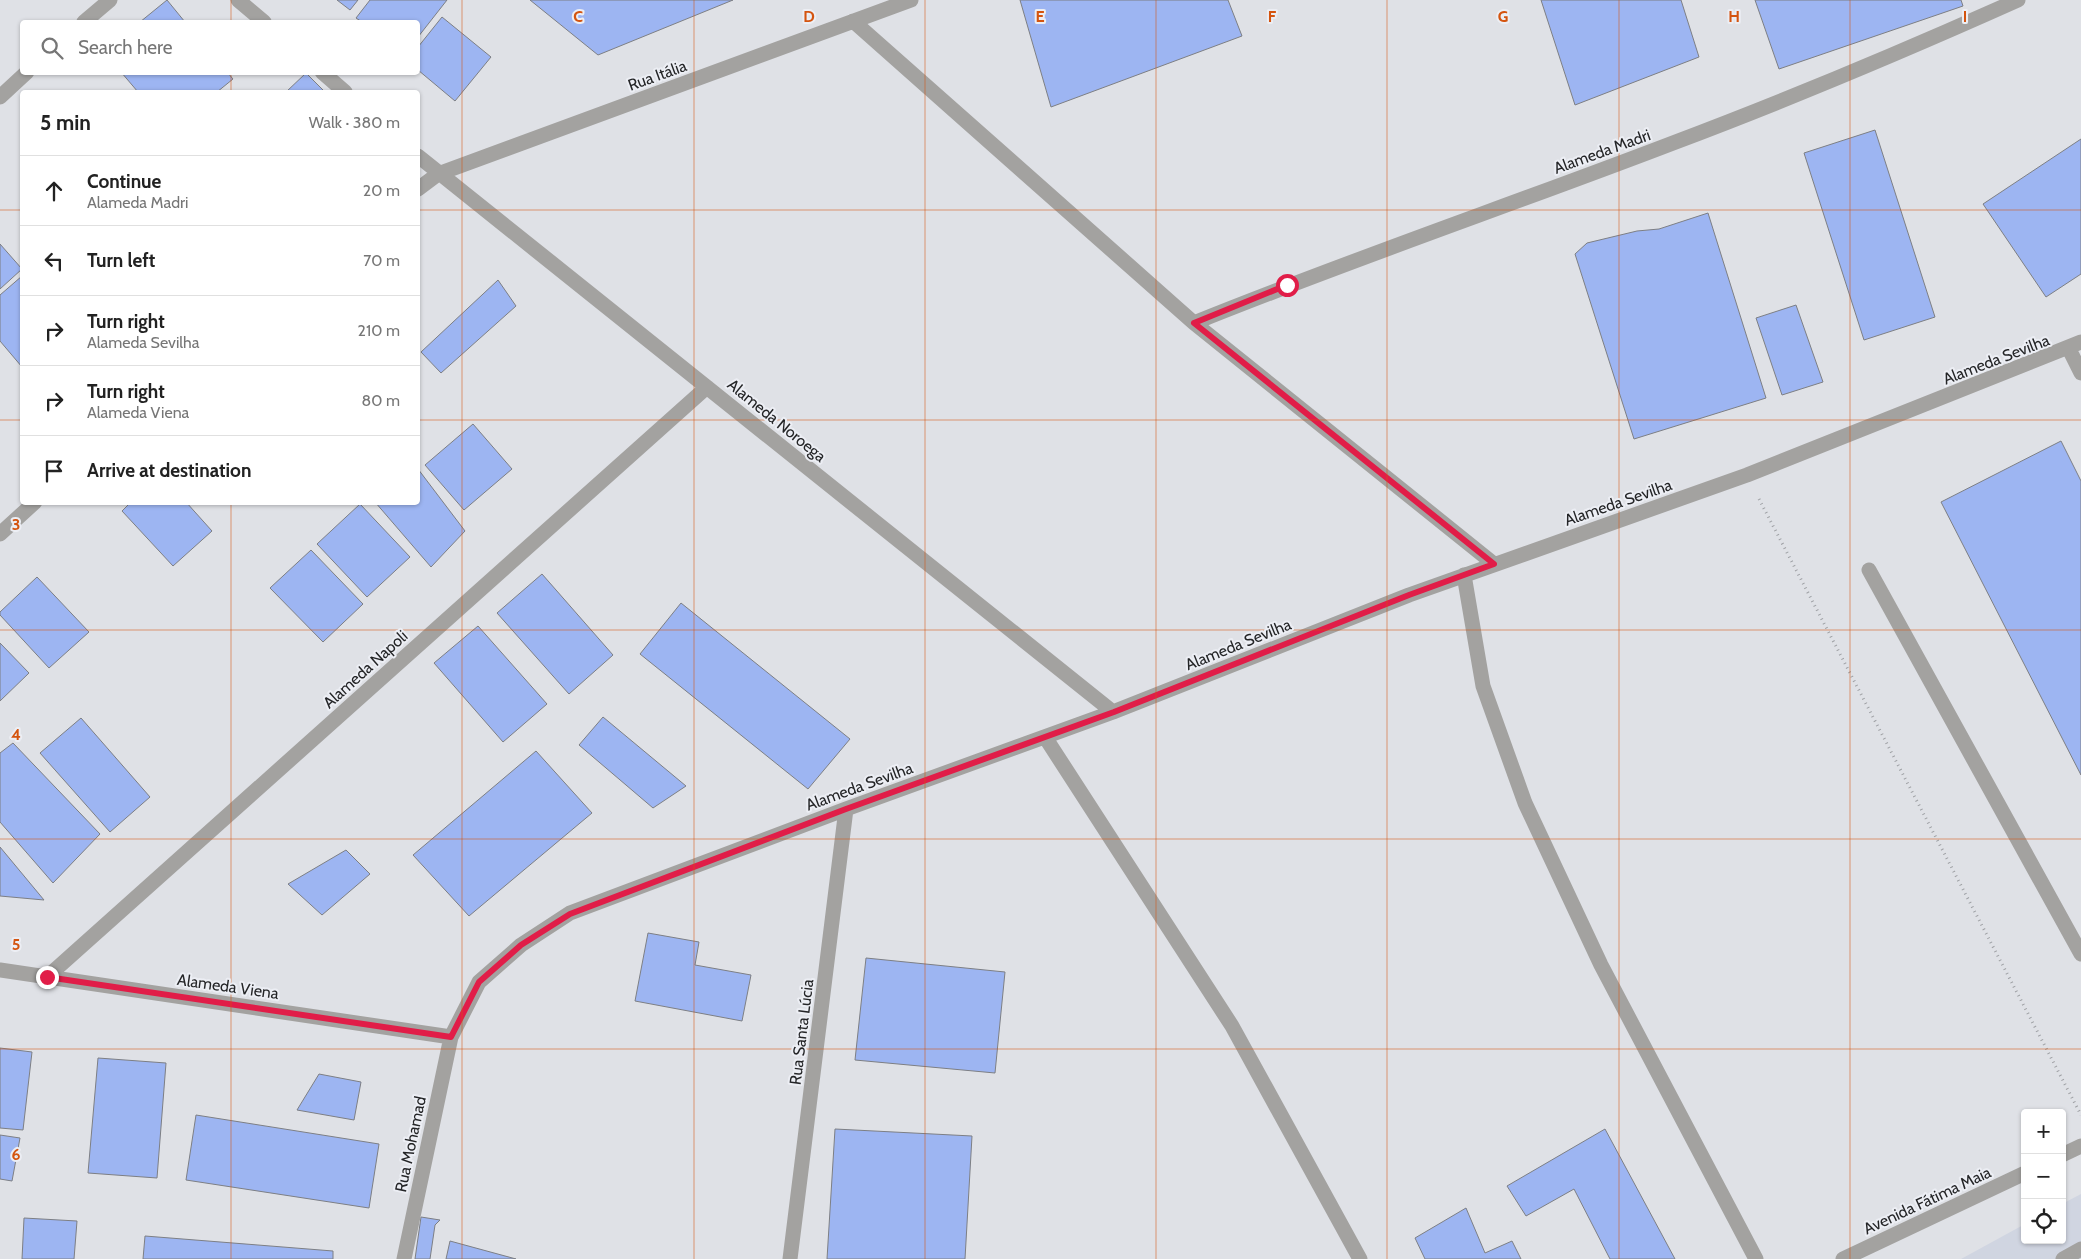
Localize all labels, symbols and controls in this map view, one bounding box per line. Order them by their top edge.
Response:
text: C [573,7,583,26]
text: D [803,7,815,26]
text: E [1035,7,1045,26]
text: F [1268,7,1277,26]
text: G [1498,7,1508,26]
text: H [1728,7,1740,26]
text: I [1963,7,1967,26]
search box [20,20,420,75]
icon: search [38,34,66,62]
text: Search here [78,36,172,59]
street label: Rua Itália [625,56,689,95]
text: 5 min [40,110,91,135]
text: Walk · 380 m [309,113,400,132]
street label: Alameda Madri [1551,125,1653,178]
text: Continue [87,170,161,193]
icon: ahead [40,177,68,205]
text: 20 m [363,181,400,200]
text: Alameda Madri [87,193,189,212]
icon: left [40,247,68,275]
text: Turn left [87,249,155,272]
text: 70 m [363,251,400,270]
route start [1276,274,1299,297]
text: Turn right [87,310,165,333]
icon: right [40,317,68,345]
text: 210 m [358,321,400,340]
street label: Alameda Sevilha [1940,330,2052,388]
text: Alameda Sevilha [87,333,199,352]
street label: Alameda Noroega [724,375,830,466]
text: Turn right [87,380,165,403]
icon: right [40,387,68,415]
text: 80 m [362,391,400,410]
text: Alameda Viena [87,403,189,422]
icon: arrive [40,457,68,485]
text: Arrive at destination [87,459,251,482]
street label: Alameda Sevilha [1562,475,1675,530]
text: 3 [12,515,20,534]
street label: Alameda Sevilha [1182,614,1294,674]
street label: Alameda Napoli [319,626,412,712]
text: 4 [11,725,21,744]
street label: Alameda Sevilha [803,758,916,815]
text: 5 [12,935,20,954]
route end [36,966,59,989]
street label: Alameda Viena [176,970,280,1003]
street label: Rua Santa Lúcia [786,978,817,1086]
street label: Rua Mohamad [391,1094,430,1194]
map controls [2021,1109,2066,1244]
button: + [2021,1109,2066,1154]
text: 6 [12,1145,21,1164]
button: − [2021,1154,2066,1199]
street label: Avenida Fátima Maia [1860,1162,1994,1238]
button: locate [2021,1199,2066,1244]

